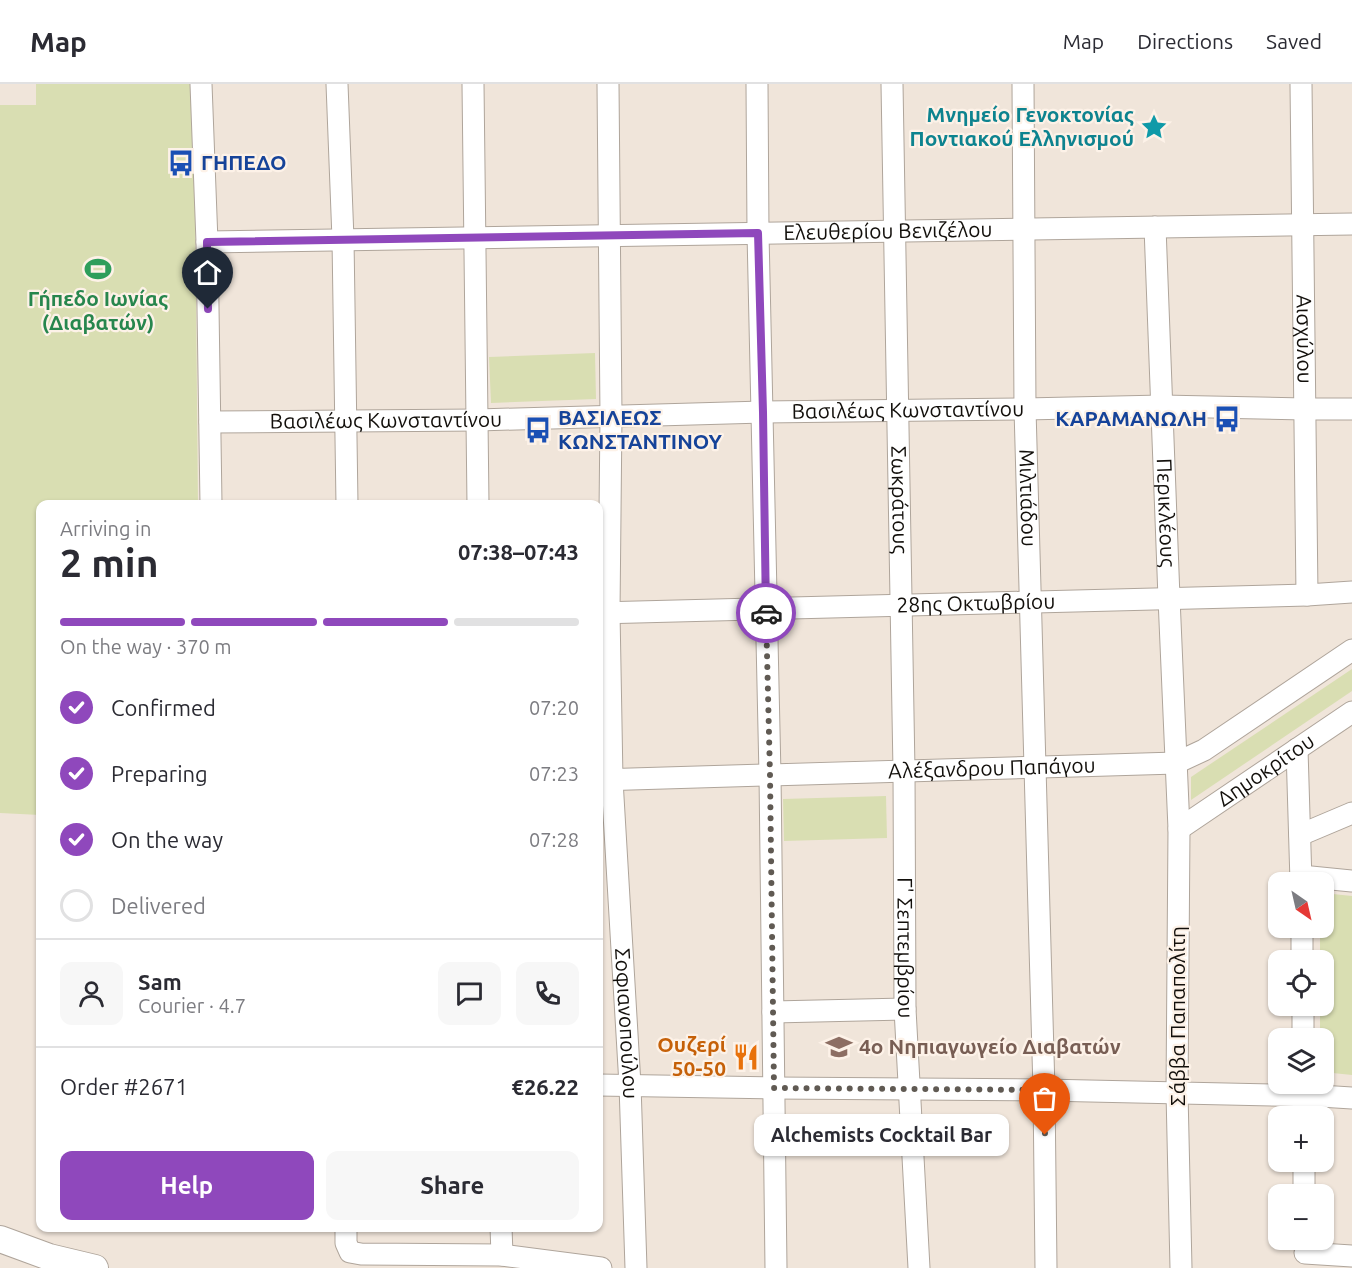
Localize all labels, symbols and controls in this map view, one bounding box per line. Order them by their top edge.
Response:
text: Map [30,26,87,57]
text: Map [1063,29,1104,53]
text: Directions [1137,29,1233,53]
text: Saved [1266,29,1322,53]
place label: Μνημείο Γενοκτονίας Ποντιακού Ελληνισμού [910,102,1134,150]
place icon: Μνημείο Γενοκτονίας Ποντιακού Ελληνισμού [1139,112,1169,142]
bus stop icon: ΓΗΠΕΔΟ [166,148,196,178]
place label: ΓΗΠΕΔΟ [201,150,287,174]
street label: Ελευθερίου Βενιζέλου [783,217,993,244]
pin [182,247,233,309]
sports icon: Γήπεδο Ιωνίας (Διαβατών) [83,254,113,284]
icon: home [191,256,224,289]
place label: Γήπεδο Ιωνίας (Διαβατών) [28,286,168,334]
street label: Αισχύλου [1292,294,1318,384]
street label: Βασιλέως Κωνσταντίνου [792,396,1024,423]
bus stop icon: ΚΑΡΑΜΑΝΩΛΗ [1212,404,1242,434]
place label: ΒΑΣΙΛΕΩΣ ΚΩΝΣΤΑΝΤΙΝΟΥ [558,405,722,453]
street label: Βασιλέως Κωνσταντίνου [270,406,502,433]
place label: ΚΑΡΑΜΑΝΩΛΗ [1055,406,1207,430]
bus stop icon: ΒΑΣΙΛΕΩΣ ΚΩΝΣΤΑΝΤΙΝΟΥ [523,415,553,445]
street label: Σωκράτους [887,446,913,555]
street label: Μιλτιάδου [1015,449,1042,547]
street label: Περικλέους [1153,458,1181,568]
text: Arriving in [60,517,151,540]
text: 07:38–07:43 [458,539,579,564]
text: 2 min [60,541,159,584]
courier [736,583,796,643]
street label: 28ης Οκτωβρίου [896,588,1056,616]
icon: car [750,597,783,630]
text: On the way · 370 m [60,635,232,658]
icon: check [60,691,93,724]
text: Confirmed [111,695,216,720]
text: 07:20 [529,696,579,719]
street label: Δημοκρίτου [1212,728,1318,811]
street label: Αλέξανδρου Παπάγου [888,752,1096,782]
icon: check [60,757,93,790]
text: Preparing [111,761,208,786]
text: 07:23 [529,762,579,785]
icon: check [60,823,93,856]
text: On the way [111,827,223,852]
text: 07:28 [529,828,579,851]
north arrow [1268,872,1334,938]
map controls [1268,872,1334,1250]
street label: Γ' Σεπτεμβρίου [893,877,918,1019]
text: Delivered [111,893,206,918]
street label: Σάββα Παπαπολίτη [1165,926,1189,1106]
street label: Σοφιανοπούλου [611,947,643,1099]
button: locate [1268,950,1334,1016]
button: person [60,962,123,1025]
button: chat [438,962,501,1025]
button: phone [516,962,579,1025]
text: Sam [138,969,182,994]
text: Courier · 4.7 [138,994,246,1017]
button: layers [1268,1028,1334,1094]
place label: Ουζερί 50-50 [657,1032,726,1080]
school or university icon: 4ο Νηπιαγωγείο Διαβατών [824,1032,854,1062]
place label: 4ο Νηπιαγωγείο Διαβατών [859,1034,1121,1058]
restaurant icon: Ουζερί 50-50 [731,1042,761,1072]
pin [1019,1073,1070,1135]
text: Order #2671 [60,1074,188,1099]
text: €26.22 [512,1074,579,1099]
icon: bag [1028,1082,1061,1115]
button: + [1268,1106,1334,1172]
callout: Alchemists Cocktail Bar [754,1114,1009,1156]
text: Alchemists Cocktail Bar [771,1123,992,1146]
button: Help [60,1151,314,1220]
button: Share [326,1151,579,1220]
button: − [1268,1184,1334,1250]

